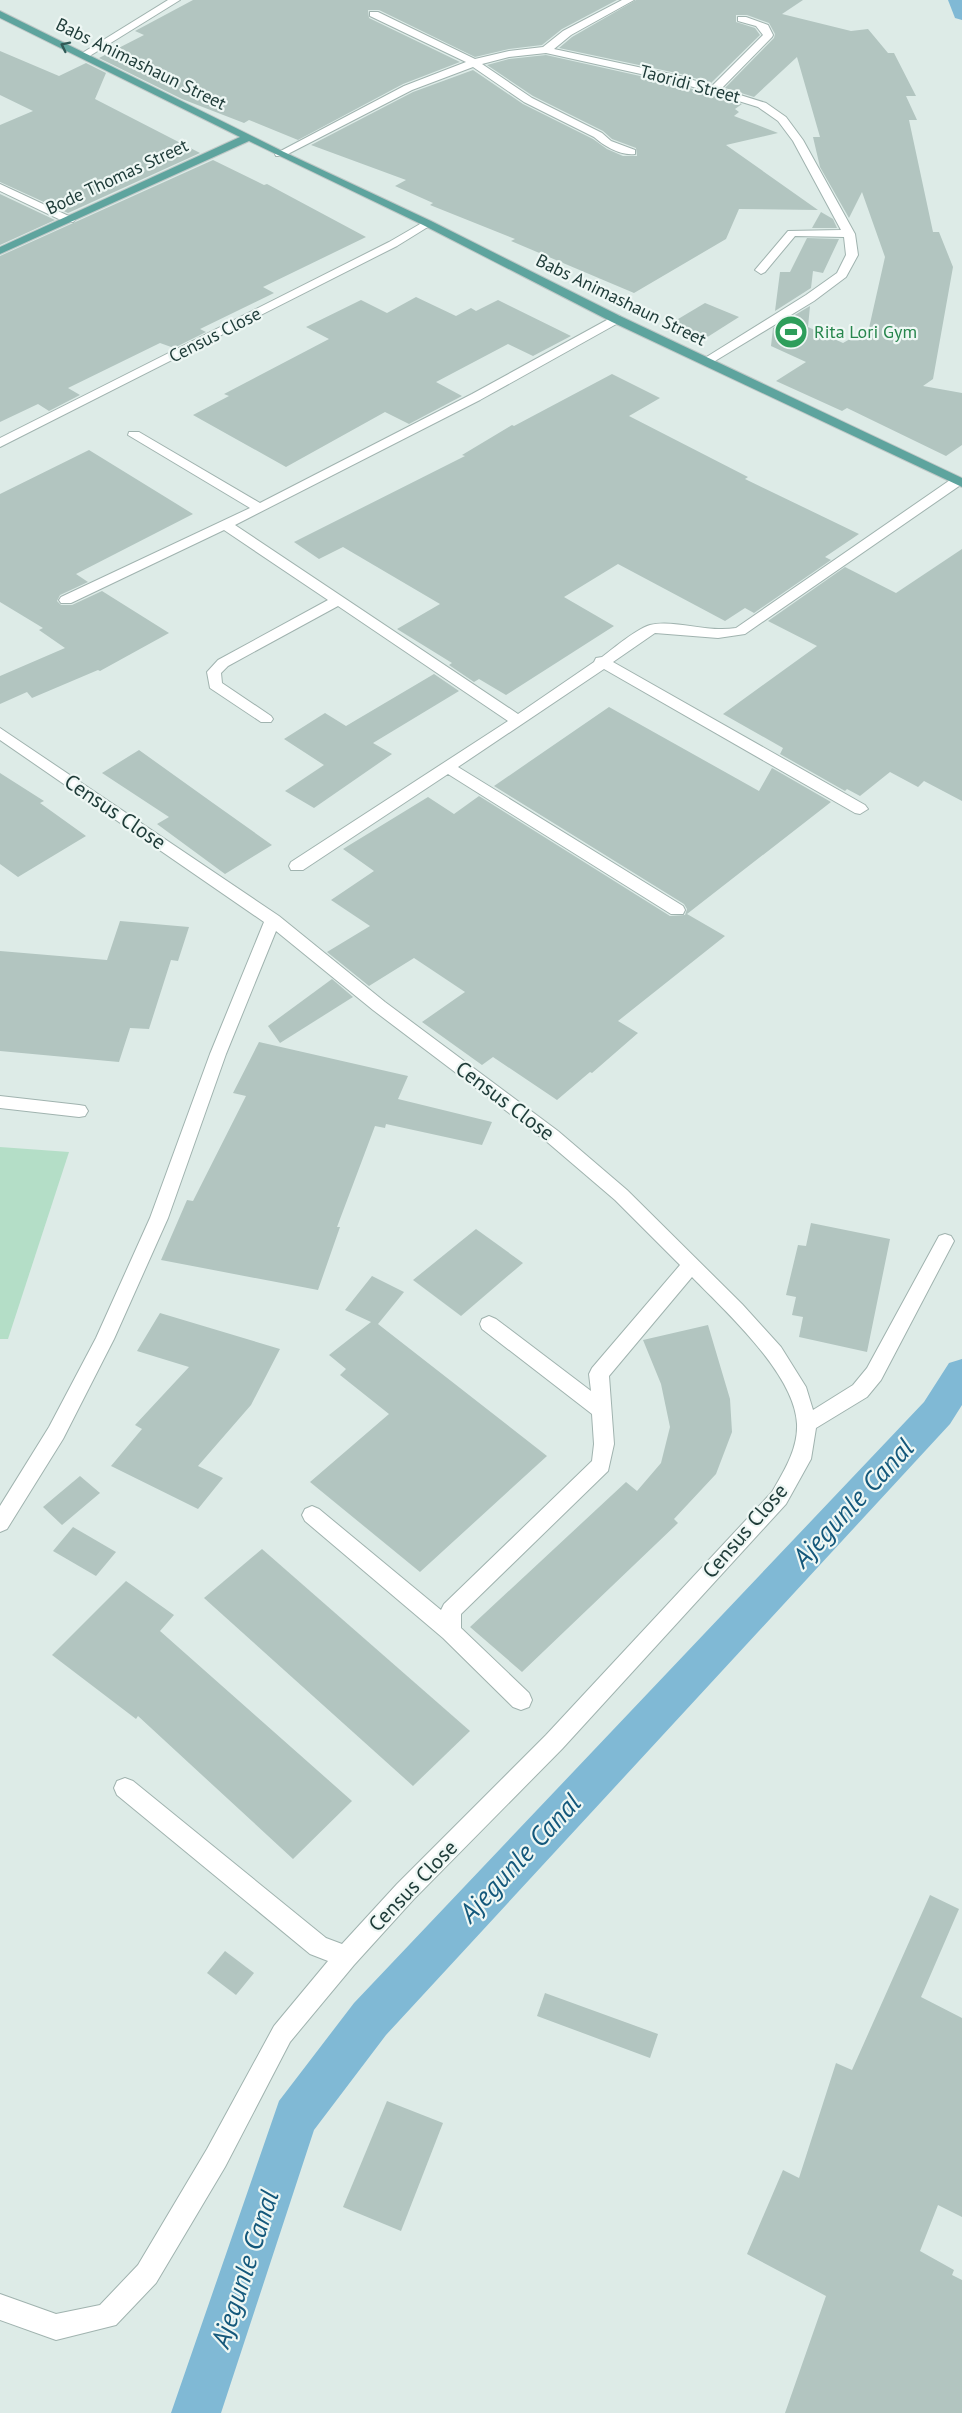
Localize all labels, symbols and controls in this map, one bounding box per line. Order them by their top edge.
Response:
street label: Babs Animashaun Street [52,12,230,115]
one-way arrow [60,41,71,53]
street label: Taoridi Street [637,59,743,108]
street label: Bode Thomas Street [42,133,192,220]
street label: Babs Animashaun Street [532,248,710,351]
street label: Census Close [165,302,265,368]
sports icon: Rita Lori Gym [773,314,809,350]
place label: Rita Lori Gym [814,320,917,343]
street label: Census Close [59,768,171,855]
street label: Census Close [450,1055,560,1147]
water label: Ajegunle Canal [783,1431,921,1575]
street label: Census Close [696,1478,793,1584]
water label: Ajegunle Canal [450,1786,588,1930]
street label: Census Close [362,1834,463,1937]
water label: Ajegunle Canal [202,2185,286,2353]

